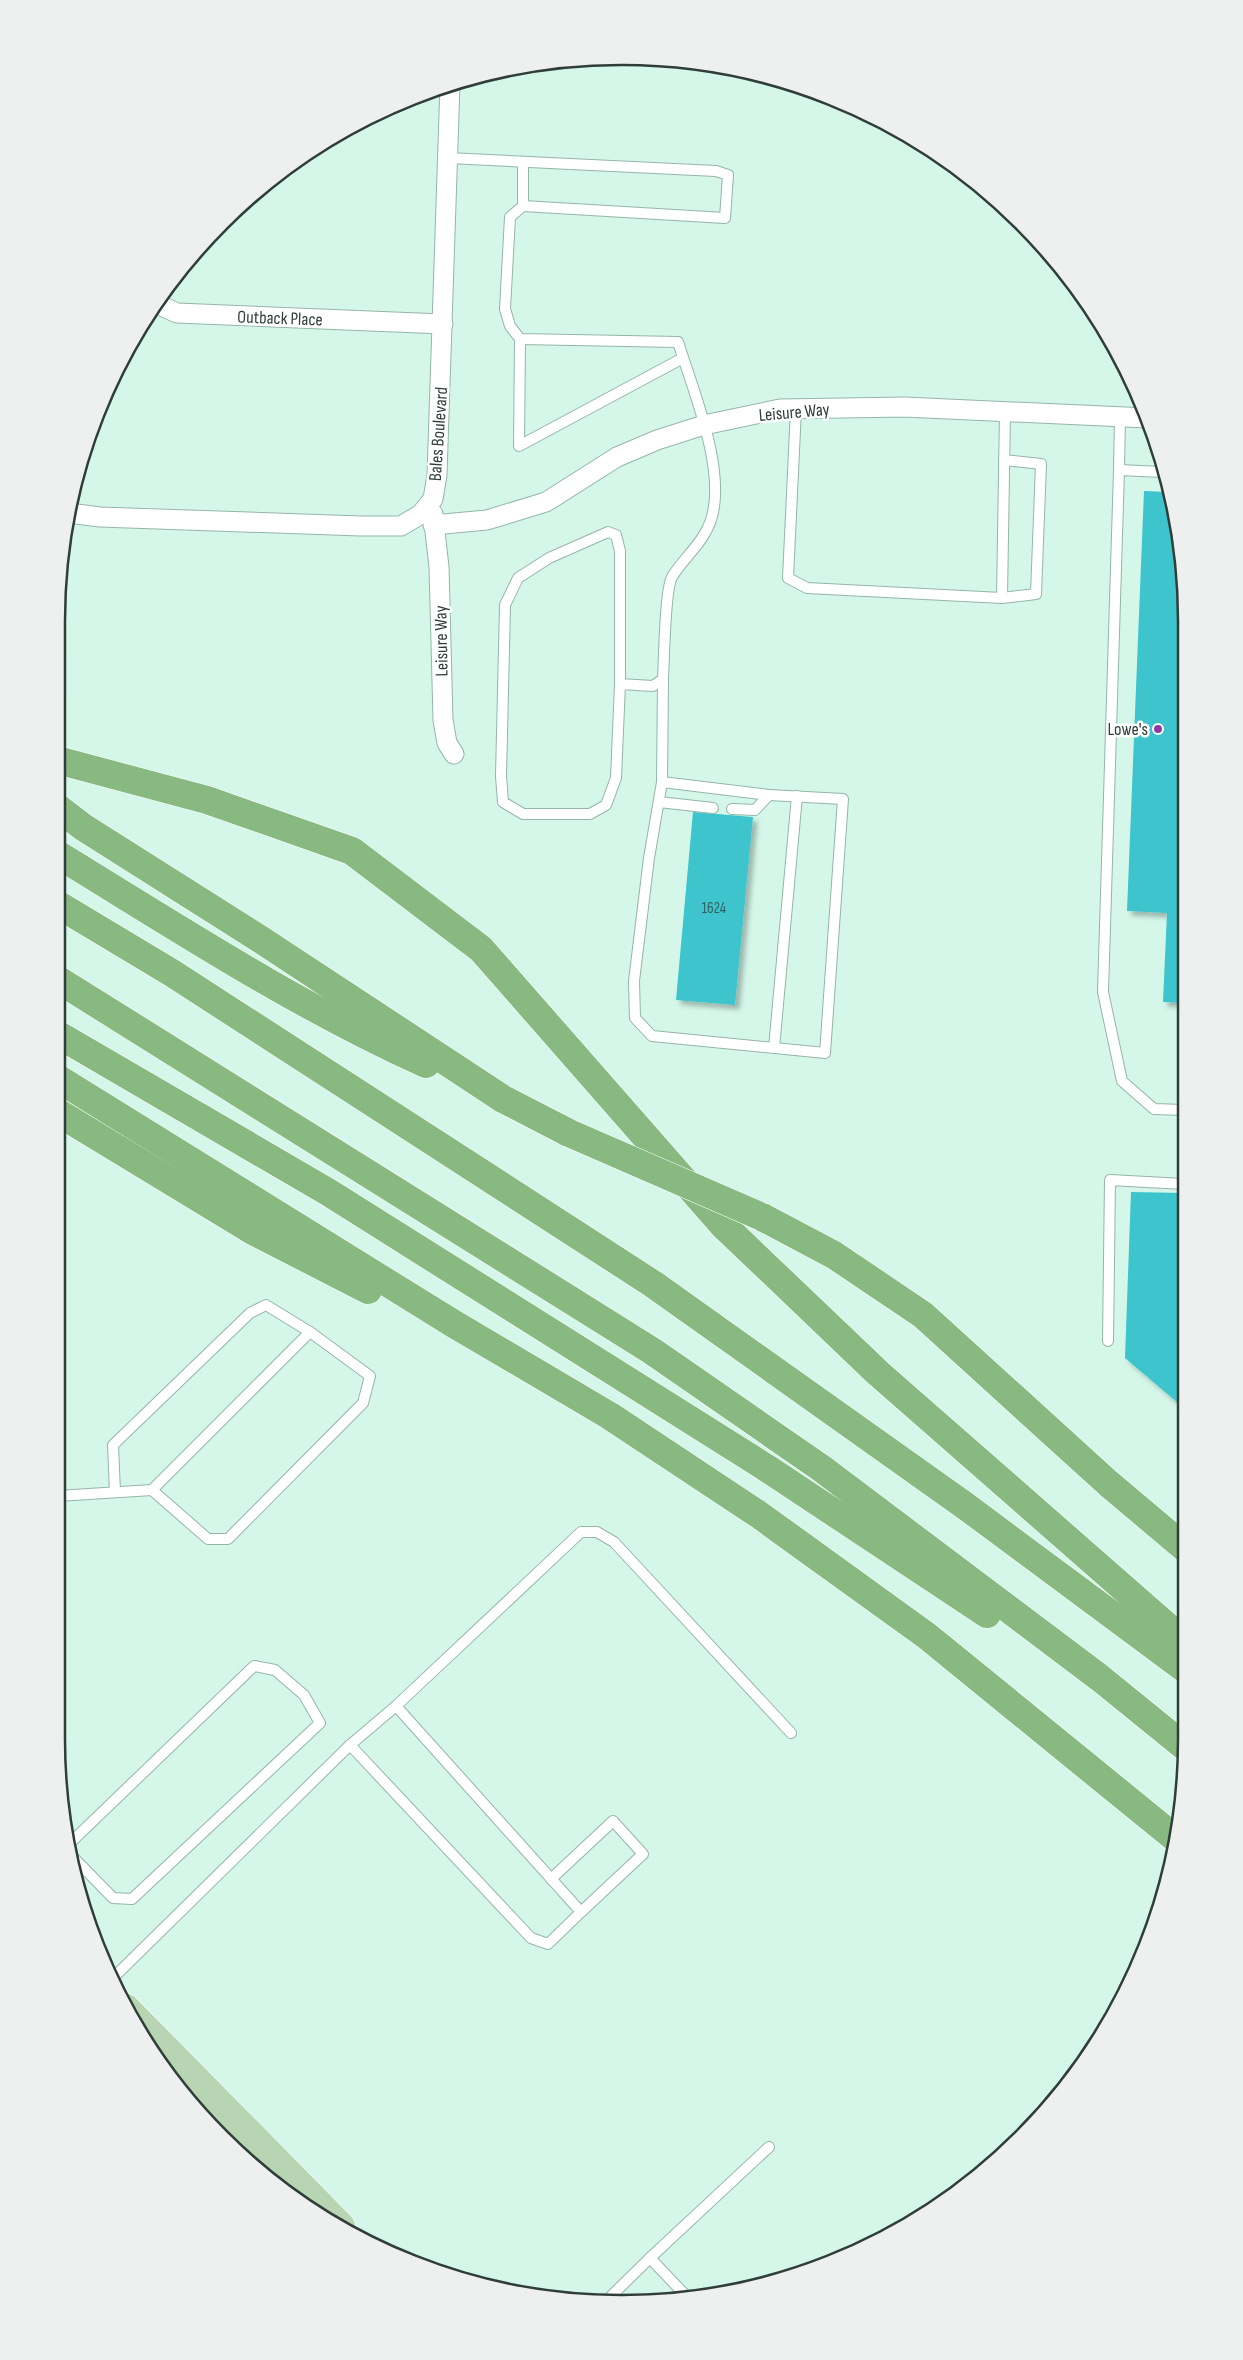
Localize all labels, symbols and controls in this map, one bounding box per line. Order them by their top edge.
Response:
street label: Outback Place [237,307,323,330]
street label: Bales Boulevard [425,386,452,482]
street label: Leisure Way [758,399,830,426]
street label: Leisure Way [430,605,453,677]
place label: Lowe's [1108,719,1148,740]
marker: Lowe's [1152,723,1164,735]
house number: 1624 [702,899,726,918]

